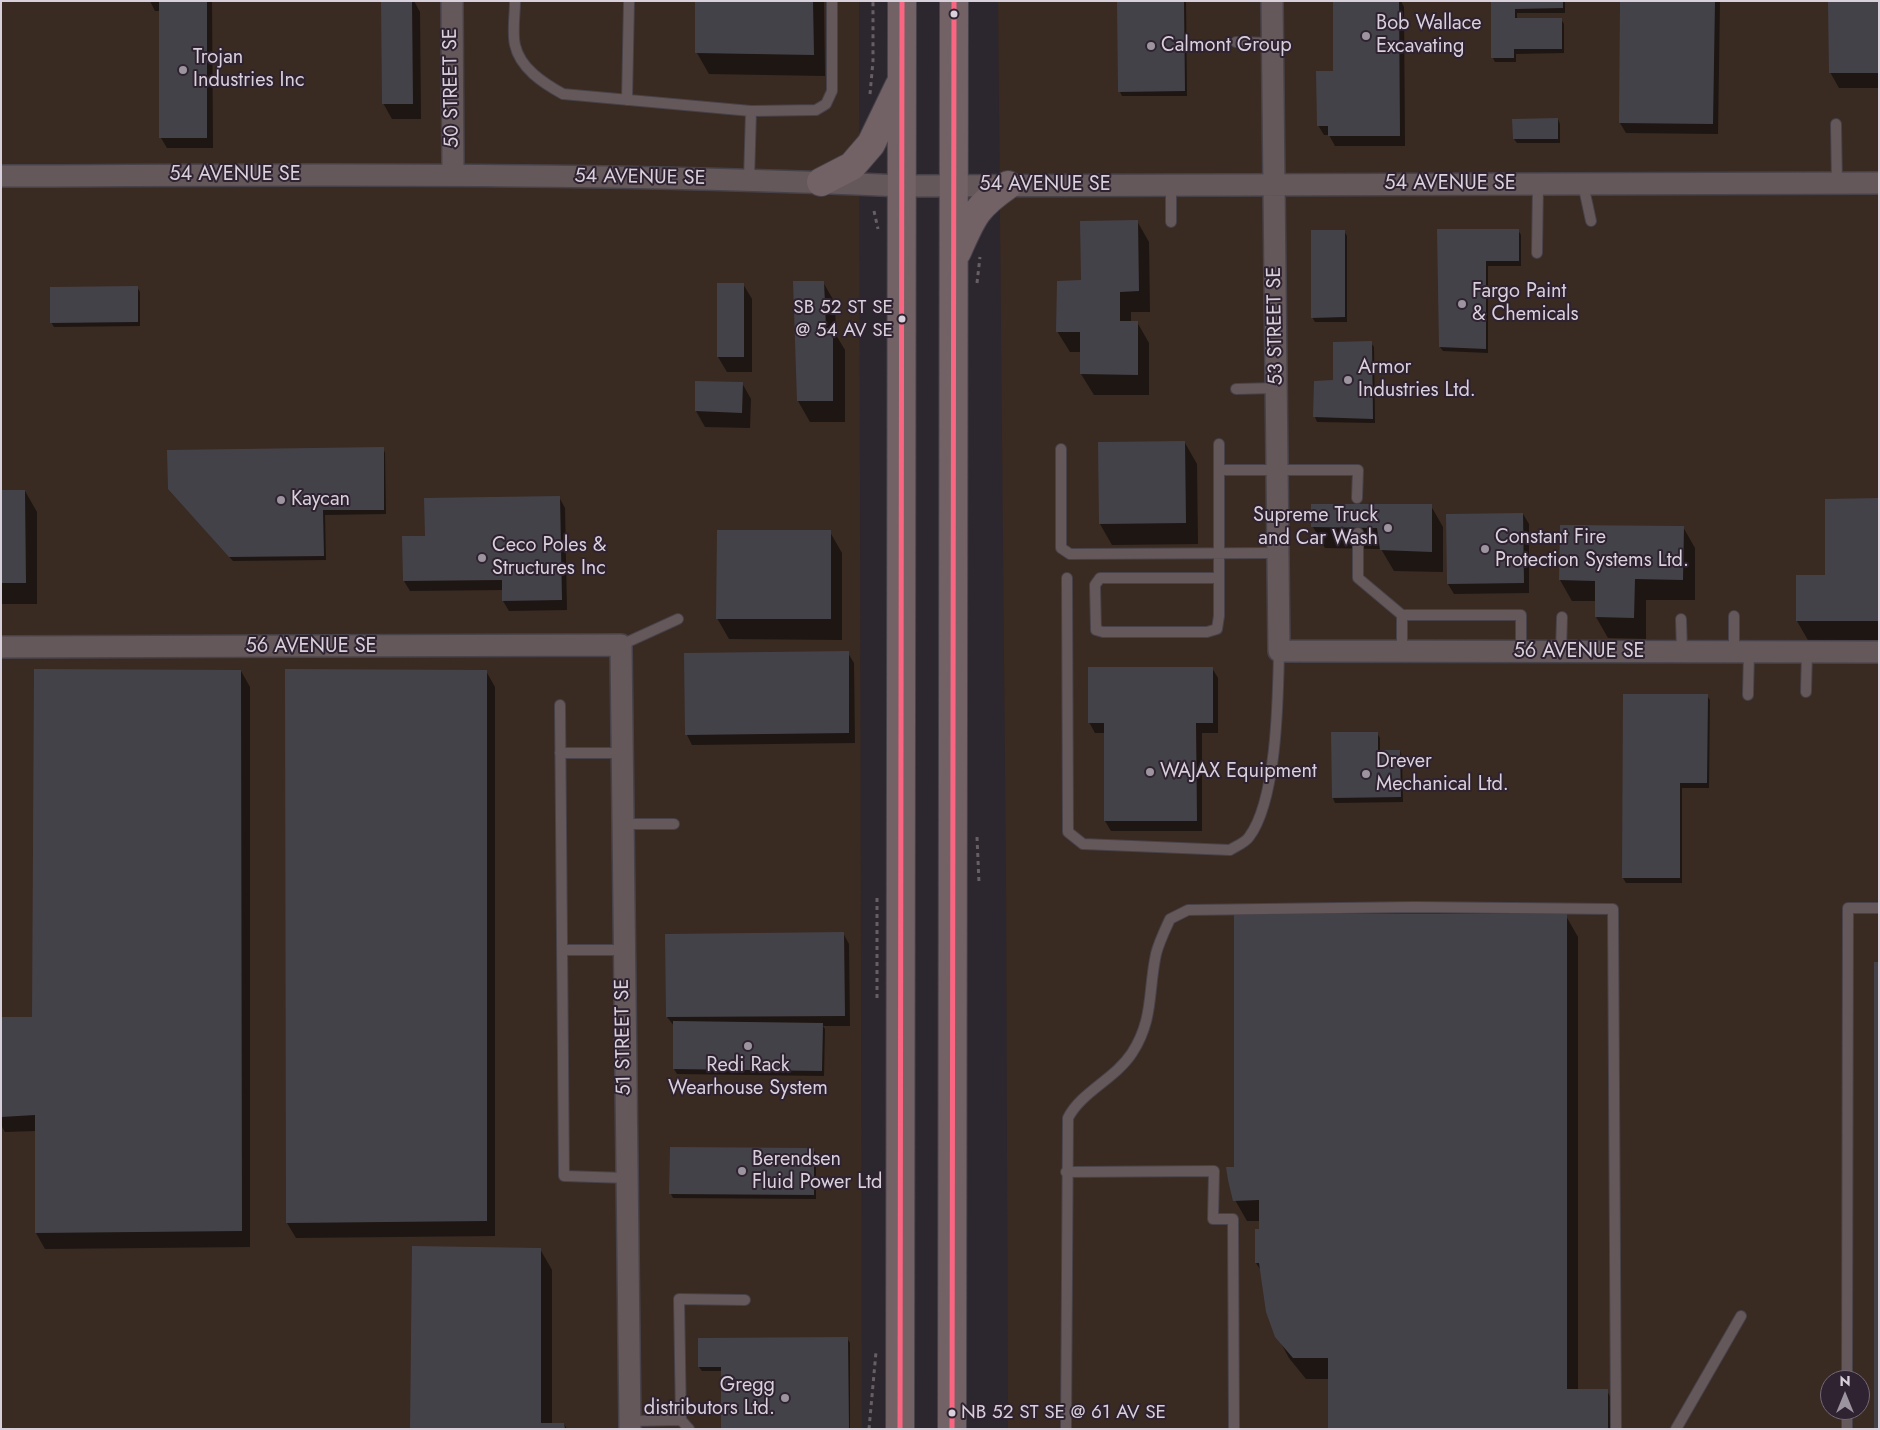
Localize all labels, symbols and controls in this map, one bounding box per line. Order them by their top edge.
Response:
unlabelled marker [949,9,959,19]
place label: Bob Wallace Excavating [1376,12,1482,59]
street label: 50 STREET SE [439,28,465,148]
marker: Bob Wallace Excavating [1360,30,1372,42]
place label: Calmont Group [1161,34,1292,58]
marker: Calmont Group [1145,40,1157,52]
place label: Trojan Industries Inc [193,46,305,93]
marker: Trojan Industries Inc [177,64,189,76]
street label: 54 AVENUE SE [169,163,301,187]
street label: 54 AVENUE SE [574,165,706,191]
street label: 54 AVENUE SE [1384,172,1516,196]
street label: 54 AVENUE SE [979,173,1111,197]
street label: 53 STREET SE [1263,266,1289,386]
place label: Fargo Paint & Chemicals [1472,280,1579,327]
place label: SB 52 ST SE @ 54 AV SE [793,297,893,341]
marker: Fargo Paint & Chemicals [1456,298,1468,310]
marker: SB 52 ST SE @ 54 AV SE [897,314,907,324]
place label: Armor Industries Ltd. [1358,356,1476,403]
marker: Armor Industries Ltd. [1342,374,1354,386]
place label: Kaycan [291,488,350,512]
marker: Kaycan [275,494,287,506]
place label: Supreme Truck and Car Wash [1253,504,1378,551]
marker: Supreme Truck and Car Wash [1382,522,1394,534]
place label: Constant Fire Protection Systems Ltd. [1495,526,1689,573]
place label: Ceco Poles & Structures Inc [492,534,606,581]
marker: Constant Fire Protection Systems Ltd. [1479,543,1491,555]
marker: Ceco Poles & Structures Inc [476,552,488,564]
street label: 56 AVENUE SE [245,635,377,659]
street label: 56 AVENUE SE [1513,640,1645,664]
place label: Drever Mechanical Ltd. [1376,750,1509,797]
place label: WAJAX Equipment [1160,760,1317,784]
marker: WAJAX Equipment [1144,766,1156,778]
marker: Drever Mechanical Ltd. [1360,768,1372,780]
street label: 51 STREET SE [611,978,637,1096]
marker: Redi Rack Wearhouse System [742,1040,754,1052]
place label: Redi Rack Wearhouse System [668,1054,828,1101]
place label: Berendsen Fluid Power Ltd [752,1148,882,1195]
marker: Berendsen Fluid Power Ltd [736,1165,748,1177]
north arrow [1820,1370,1870,1420]
text: N [1839,1371,1851,1391]
place label: Gregg distributors Ltd. [644,1374,775,1421]
marker: Gregg distributors Ltd. [779,1392,791,1404]
place label: NB 52 ST SE @ 61 AV SE [961,1402,1166,1424]
marker: NB 52 ST SE @ 61 AV SE [947,1408,957,1418]

